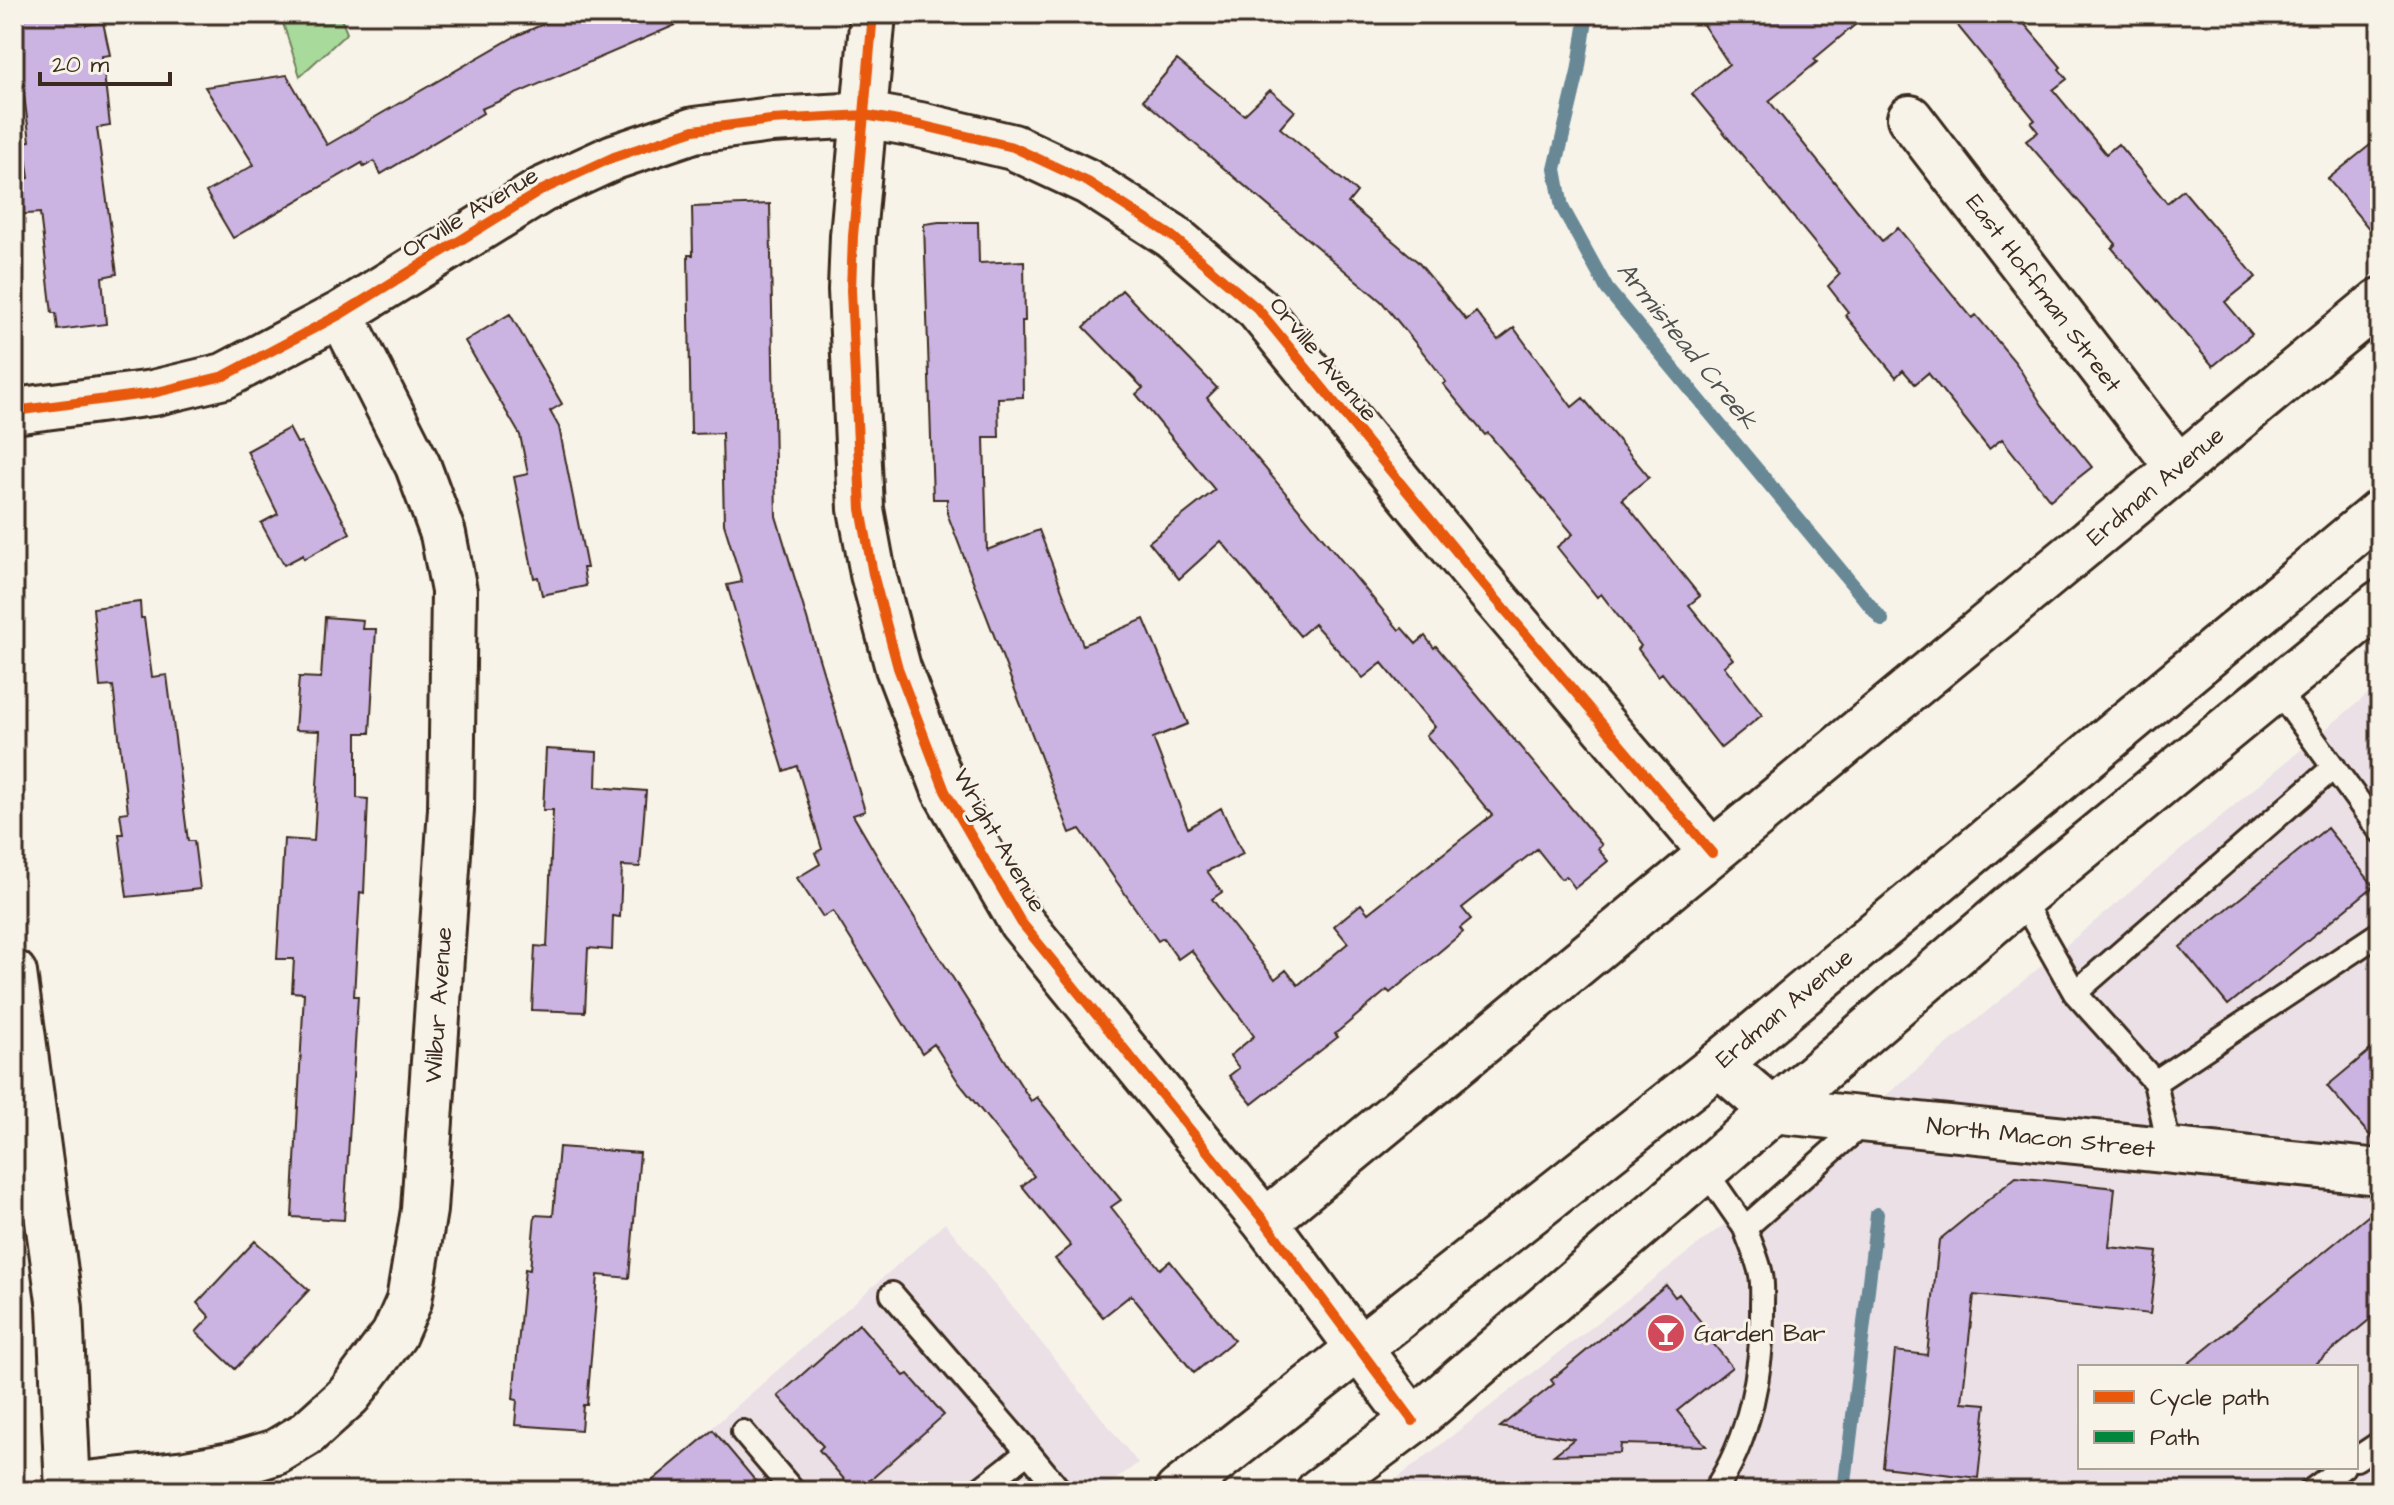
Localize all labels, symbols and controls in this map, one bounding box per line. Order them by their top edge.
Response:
scale bar [40,36,170,86]
text: 20 m [52,48,109,82]
street label: Orville Avenue [396,159,545,267]
street label: East Hoffman Street [1957,187,2129,400]
water label: Armistead Creek [1608,254,1767,438]
street label: Orville Avenue [1261,290,1386,429]
street label: Erdman Avenue [2080,419,2232,555]
street label: Wright Avenue [943,762,1054,919]
street label: Wilbur Avenue [417,926,461,1084]
street label: Erdman Avenue [1709,941,1861,1077]
street label: North Macon Street [1925,1109,2157,1167]
bar icon: Garden Bar [1645,1312,1687,1354]
place label: Garden Bar [1694,1317,1825,1351]
legend [2078,1365,2358,1469]
text: Cycle path [2150,1381,2269,1416]
text: Path [2150,1421,2199,1455]

